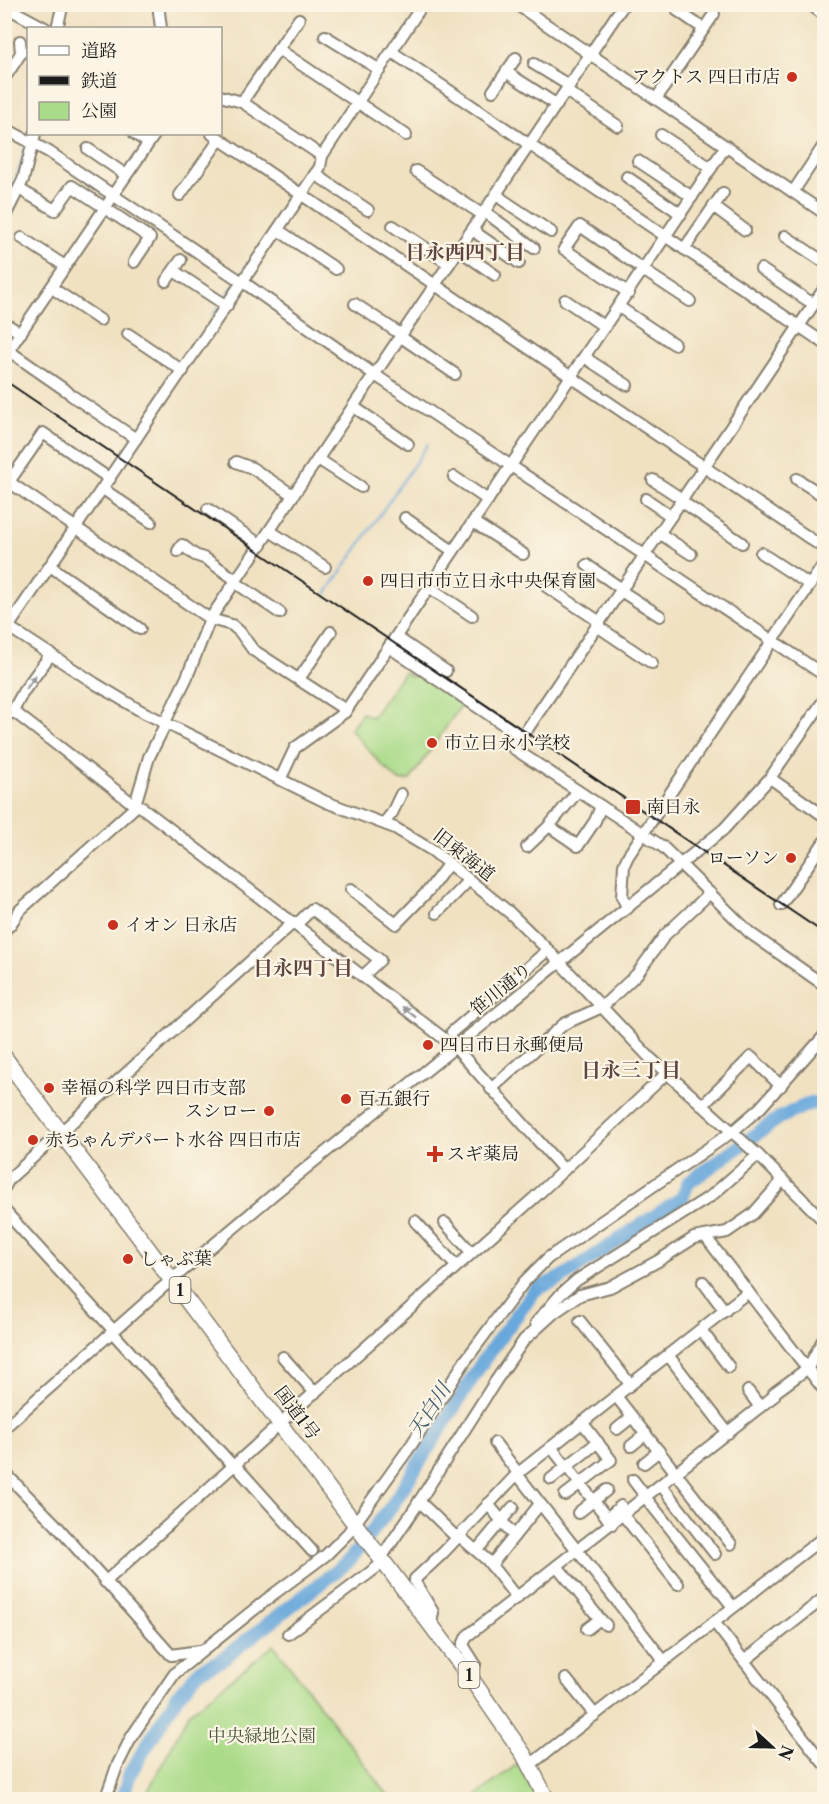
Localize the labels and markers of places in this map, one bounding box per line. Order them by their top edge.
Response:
place label: アクトス 四日市店 [632,66,780,88]
marker: アクトス 四日市店 [785,70,799,84]
place label: 四日市市立日永中央保育園 [380,570,596,592]
marker: 四日市市立日永中央保育園 [361,574,375,588]
place label: 市立日永小学校 [444,732,570,754]
marker: 市立日永小学校 [425,736,439,750]
place label: 南日永 [646,796,700,818]
marker: 南日永 [624,798,642,816]
place label: ローソン [708,847,779,869]
marker: ローソン [784,851,798,865]
place label: イオン 日永店 [125,914,237,936]
marker: イオン 日永店 [106,918,120,932]
place label: 四日市日永郵便局 [440,1034,584,1056]
marker: 四日市日永郵便局 [421,1038,435,1052]
place label: 幸福の科学 四日市支部 [61,1077,246,1099]
marker: 幸福の科学 四日市支部 [42,1081,56,1095]
place label: 百五銀行 [358,1088,430,1110]
marker: 百五銀行 [339,1092,353,1106]
place label: スシロー [185,1100,257,1122]
marker: スシロー [262,1104,276,1118]
place label: 赤ちゃんデパート水谷 四日市店 [45,1129,301,1151]
marker: 赤ちゃんデパート水谷 四日市店 [26,1133,40,1147]
place label: スギ薬局 [447,1143,519,1165]
marker: スギ薬局 [428,1147,442,1161]
place label: しゃぶ葉 [140,1248,212,1270]
marker: しゃぶ葉 [121,1252,135,1266]

